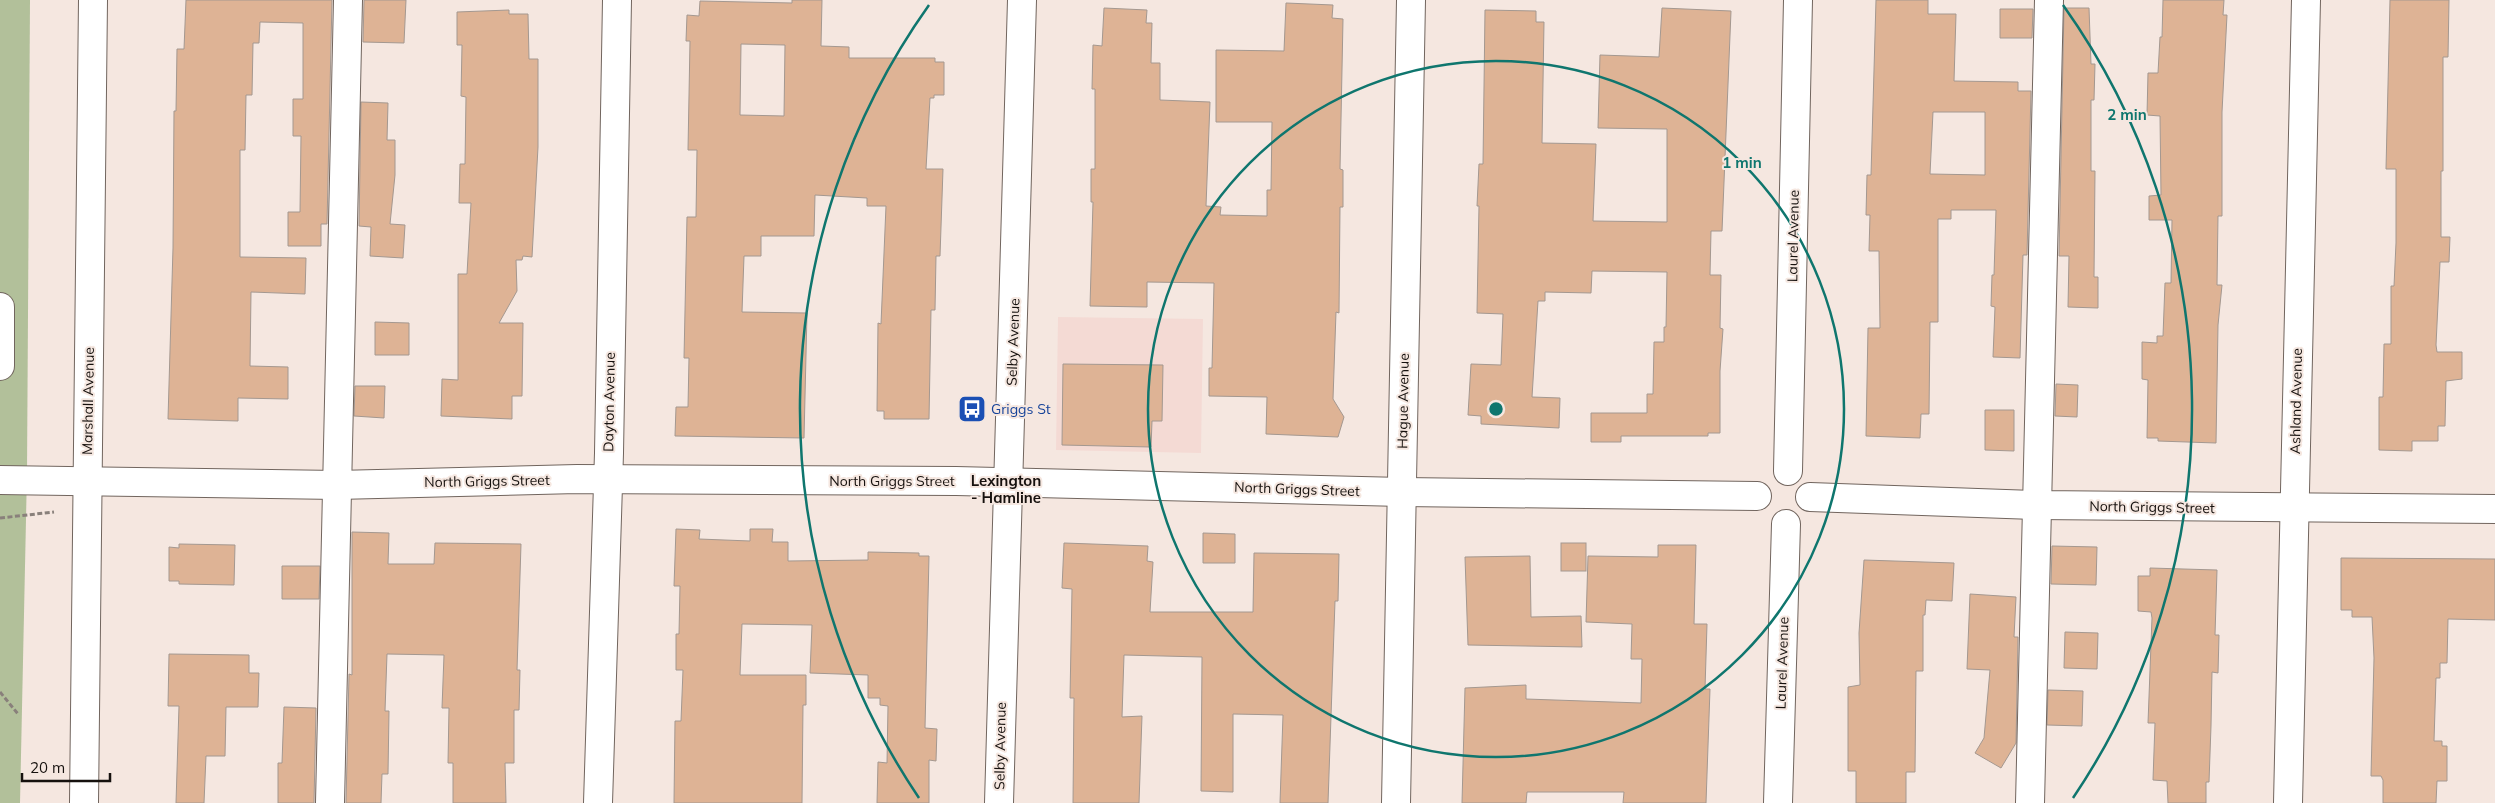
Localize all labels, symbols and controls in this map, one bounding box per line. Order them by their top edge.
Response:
text: 2 min [2107,105,2147,124]
text: 1 min [1722,153,1762,172]
street label: Laurel Avenue [1783,190,1803,282]
street label: Selby Avenue [1002,298,1024,386]
street label: Marshall Avenue [78,347,98,455]
street label: Ashland Avenue [2286,348,2306,454]
street label: Dayton Avenue [599,352,619,452]
street label: Hague Avenue [1393,353,1413,449]
bus stop icon: Griggs St [957,394,987,424]
place label: Griggs St [991,400,1051,418]
centre of rings [1487,400,1505,418]
street label: North Griggs Street [424,471,550,491]
district label: Lexington - Hamline [971,471,1041,507]
street label: North Griggs Street [829,472,955,490]
street label: North Griggs Street [1234,478,1360,500]
street label: North Griggs Street [2089,497,2215,517]
street label: Laurel Avenue [1771,616,1793,710]
street label: Selby Avenue [990,702,1010,790]
scale bar [22,750,110,782]
text: 20 m [30,758,65,777]

